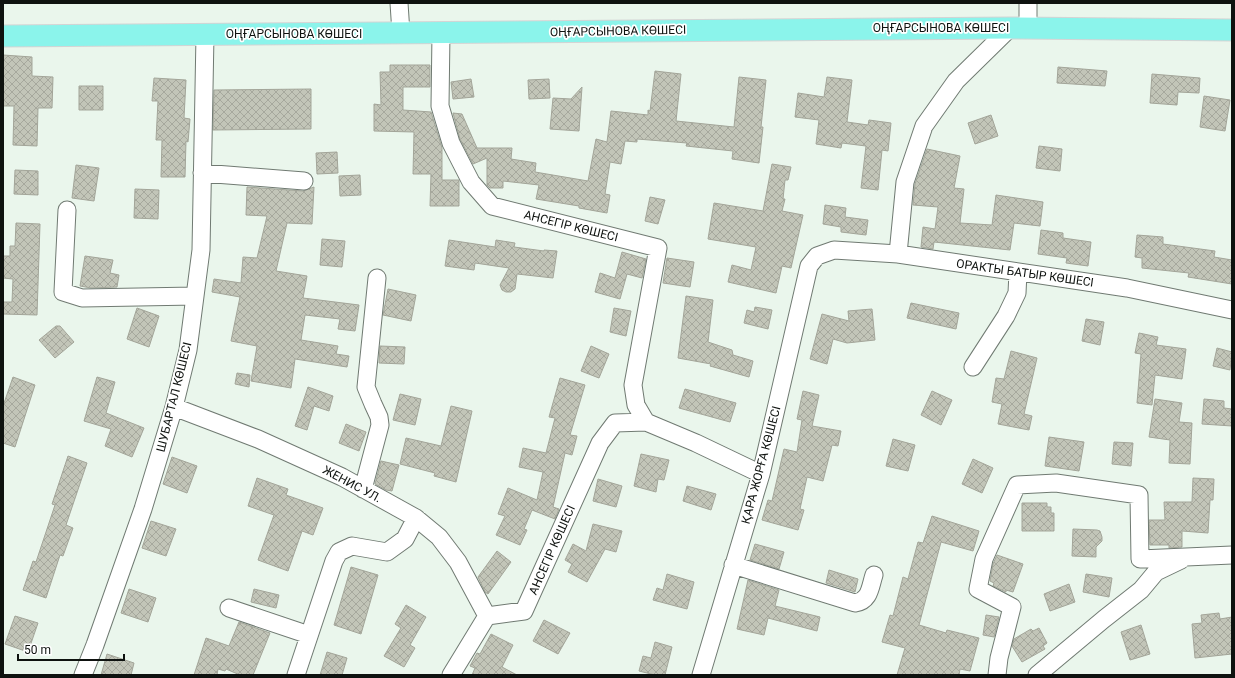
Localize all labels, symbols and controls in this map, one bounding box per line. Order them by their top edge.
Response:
street label: ОҢҒАРСЫНОВА КӨШЕСІ [873,21,1009,35]
street label: ОҢҒАРСЫНОВА КӨШЕСІ [550,23,686,39]
street label: ОҢҒАРСЫНОВА КӨШЕСІ [226,27,362,41]
street label: АНСЕГІР КӨШЕСІ [523,208,619,244]
street label: ОРАКТЫ БАТЫР КӨШЕСІ [955,256,1095,290]
street label: ШУБАРТАЛ КӨШЕСІ [154,341,194,453]
street label: ҚАРА ЖОРҒА КӨШЕСІ [739,404,783,526]
street label: ЖЕНИС УЛ. [320,463,384,505]
street label: АНСЕГІР КӨШЕСІ [526,503,578,597]
scale bar [18,636,124,662]
text: 50 m [24,643,51,657]

